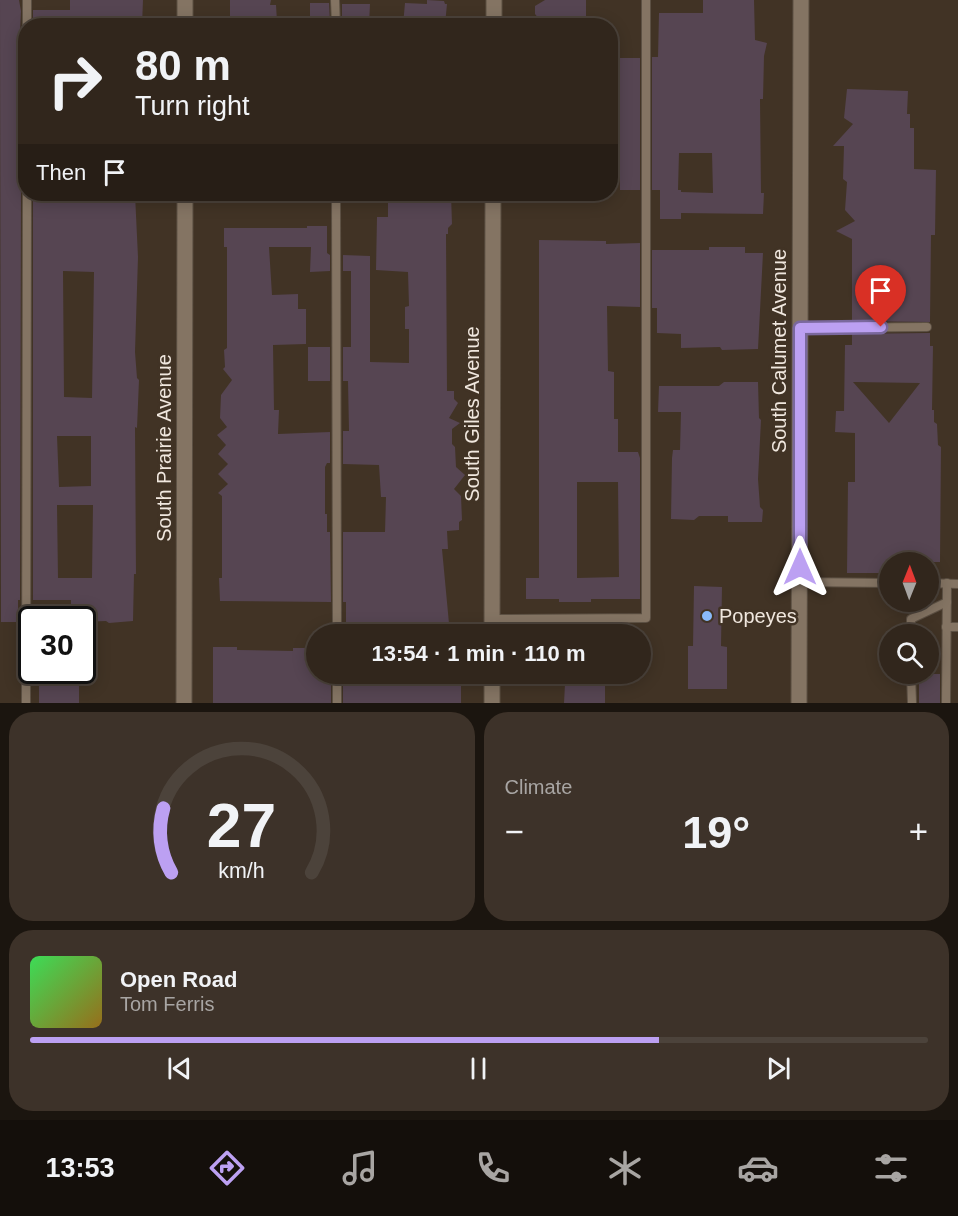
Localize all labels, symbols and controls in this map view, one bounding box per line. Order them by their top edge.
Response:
icon: right [36,42,114,120]
text: 80 m [135,42,231,89]
text: Turn right [135,91,250,121]
icon: arrive [98,156,131,189]
text: Then [36,160,86,185]
street label: South Calumet Avenue [768,249,790,453]
pin [855,265,906,327]
icon: arrive [864,274,897,307]
street label: South Giles Avenue [461,326,483,502]
street label: South Prairie Avenue [153,354,175,542]
position arrow [768,535,832,599]
north arrow [879,552,939,612]
map controls [879,552,939,684]
place label: Popeyes [719,605,797,627]
speed limit sign: 30 [18,606,96,684]
marker: Popeyes [700,609,714,623]
button: search [879,624,939,684]
text: 13:54 · 1 min · 110 m [372,641,586,666]
text: Climate [505,776,572,798]
text: 27 [207,791,276,860]
text: 19° [682,807,750,858]
text: − [505,813,524,850]
text: + [909,813,928,850]
text: km/h [219,860,265,884]
text: Open Road [120,967,237,992]
text: Tom Ferris [120,993,214,1015]
icon: previous [163,1052,196,1085]
icon: pause [462,1052,495,1085]
icon: next [762,1052,795,1085]
icon: directions [206,1147,248,1189]
icon: music [339,1147,381,1189]
icon: phone [472,1147,514,1189]
icon: climate [604,1147,646,1189]
icon: car [737,1147,779,1189]
icon: filters [870,1147,912,1189]
text: 13:53 [45,1153,115,1183]

